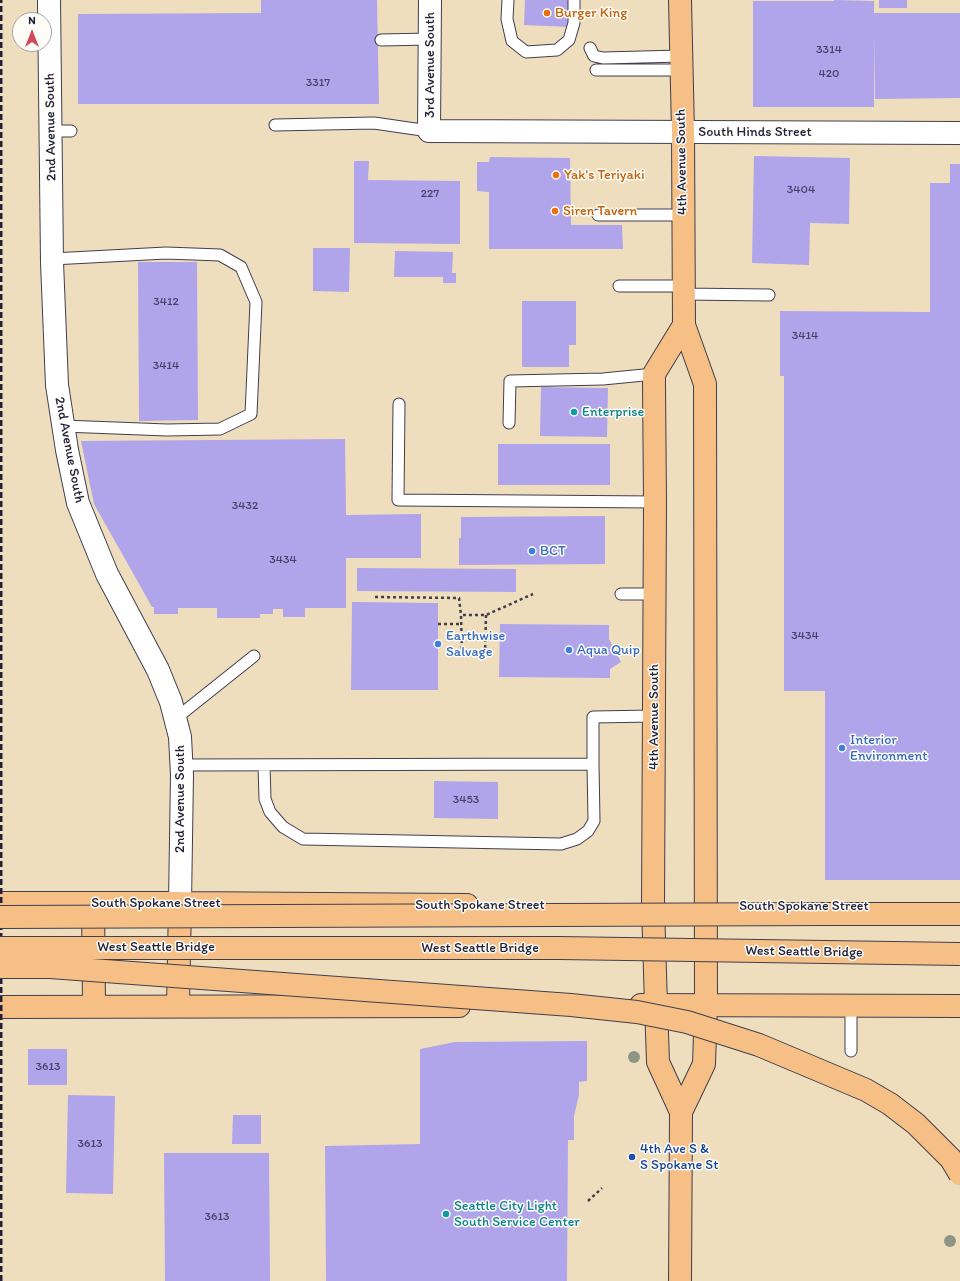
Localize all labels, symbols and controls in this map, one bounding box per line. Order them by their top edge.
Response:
place label: Burger King [555,5,627,21]
marker: Burger King [542,8,552,18]
north arrow [12,12,52,52]
street label: 3rd Avenue South [422,12,438,118]
text: N [28,14,36,27]
house number: 3314 [816,43,842,57]
house number: 420 [819,67,839,81]
street label: 2nd Avenue South [42,73,60,181]
house number: 3317 [306,76,330,90]
street label: 4th Avenue South [673,109,691,215]
street label: South Hinds Street [698,124,812,140]
place label: Yak's Teriyaki [564,167,644,183]
marker: Yak's Teriyaki [551,170,561,180]
house number: 3404 [787,183,815,197]
house number: 227 [421,187,439,201]
place label: Siren Tavern [563,203,637,219]
marker: Siren Tavern [550,206,560,216]
house number: 3412 [153,295,179,309]
house number: 3414 [792,329,818,343]
house number: 3414 [153,359,179,373]
street label: 2nd Avenue South [50,395,88,505]
place label: Enterprise [582,404,644,420]
marker: Enterprise [569,407,579,417]
house number: 3432 [232,499,258,513]
place label: BCT [540,543,566,559]
marker: BCT [527,546,537,556]
house number: 3434 [269,553,297,567]
place label: Earthwise Salvage [446,628,505,660]
house number: 3434 [791,629,819,643]
marker: Earthwise Salvage [433,639,443,649]
place label: Aqua Quip [577,642,640,658]
marker: Aqua Quip [564,645,574,655]
street label: 4th Avenue South [646,664,662,770]
place label: Interior Environment [850,732,927,764]
marker: Interior Environment [837,743,847,753]
street label: 2nd Avenue South [172,745,188,853]
house number: 3453 [453,793,479,807]
street label: South Spokane Street [91,895,221,911]
street label: South Spokane Street [415,897,545,913]
street label: South Spokane Street [739,898,869,914]
street label: West Seattle Bridge [97,939,215,955]
street label: West Seattle Bridge [421,940,539,956]
street label: West Seattle Bridge [745,943,863,961]
house number: 3613 [36,1060,60,1074]
house number: 3613 [78,1137,102,1151]
place label: 4th Ave S & S Spokane St [640,1141,718,1174]
marker: 4th Ave S & S Spokane St [627,1152,637,1162]
place label: Seattle City Light South Service Center [454,1198,580,1230]
marker: Seattle City Light South Service Center [441,1209,451,1219]
house number: 3613 [205,1210,229,1224]

